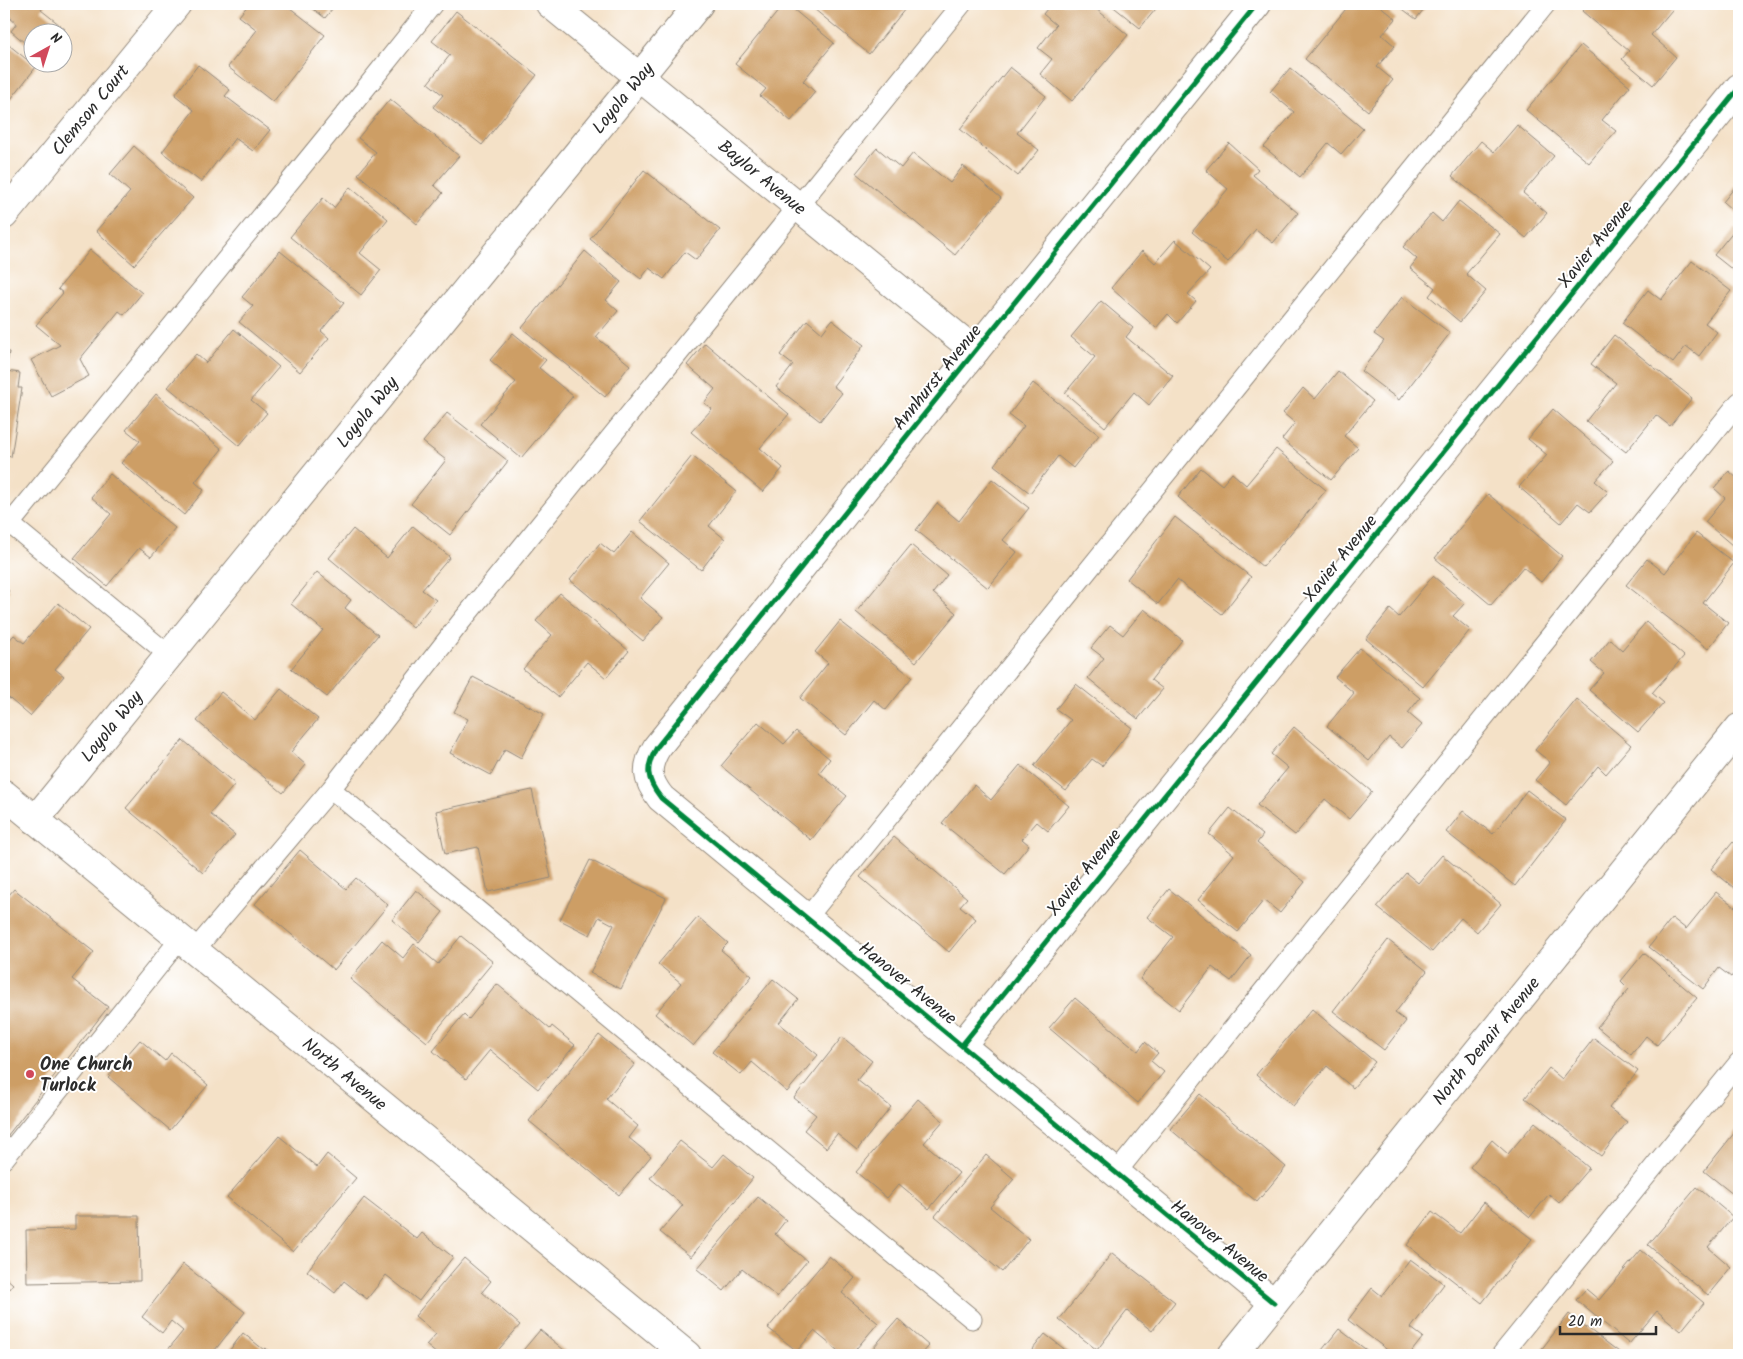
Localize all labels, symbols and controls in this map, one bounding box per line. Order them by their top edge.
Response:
north arrow [22,22,72,72]
text: N [45,27,66,50]
street label: Loyola Way [585,56,662,141]
street label: Clemson Court [45,58,138,163]
street label: Baylor Avenue [711,133,812,224]
street label: Xavier Avenue [1552,195,1641,295]
street label: Annhurst Avenue [886,319,990,437]
street label: Loyola Way [330,370,407,455]
street label: Xavier Avenue [1297,509,1386,609]
street label: Loyola Way [74,684,151,769]
street label: Xavier Avenue [1041,823,1130,923]
street label: Hanover Avenue [851,935,963,1033]
street label: North Denair Avenue [1426,971,1548,1113]
street label: North Avenue [295,1031,393,1119]
place label: One Church Turlock [40,1051,132,1101]
marker: One Church Turlock [24,1068,36,1080]
street label: Hanover Avenue [1163,1193,1275,1291]
scale bar [1560,1304,1657,1336]
text: 20 m [1568,1310,1602,1334]

